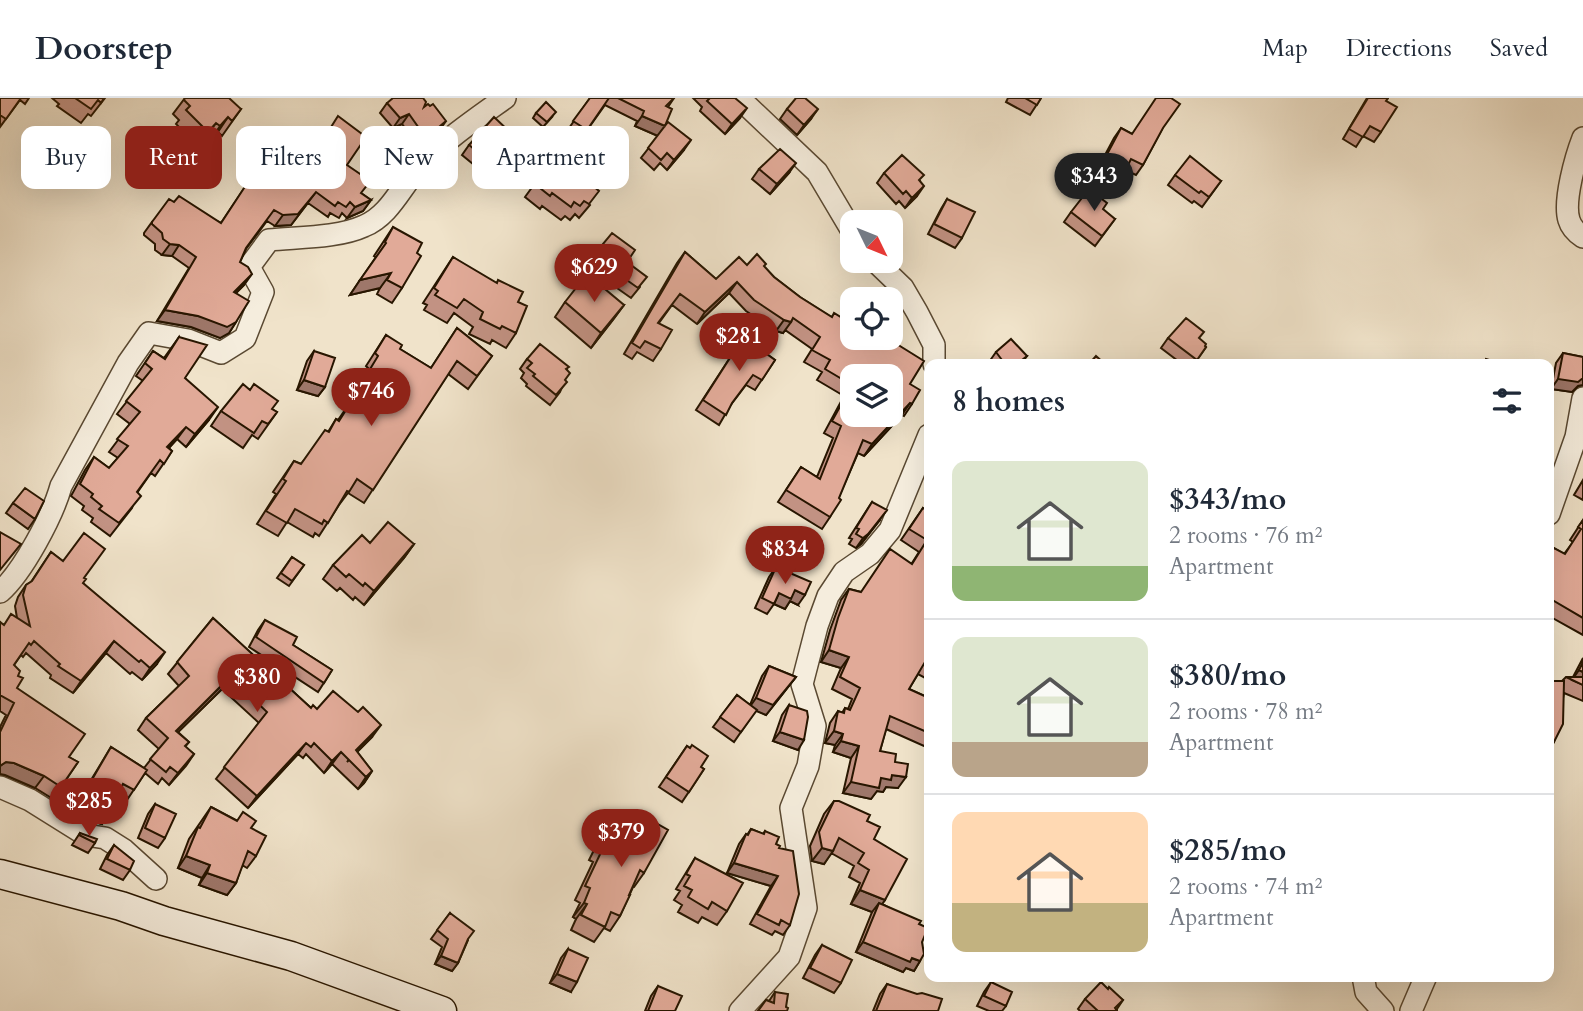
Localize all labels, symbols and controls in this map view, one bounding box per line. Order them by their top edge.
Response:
text: Doorstep [35,26,173,71]
text: Map [1262,32,1308,65]
text: Directions [1346,32,1452,65]
text: Saved [1490,32,1548,65]
chip: Buy [21,126,111,189]
chip: Rent [125,126,222,189]
chip: Filters [236,126,346,189]
chip: New [360,126,458,189]
chip: Apartment [472,126,629,189]
pin: $343 [1053,153,1135,213]
text: $343 [1070,160,1118,191]
north arrow [840,210,903,273]
map controls [840,210,903,427]
pin: $629 [553,244,635,304]
text: $629 [570,251,618,282]
button: locate [840,287,903,350]
pin: $281 [698,314,780,373]
text: $281 [715,320,763,351]
button: layers [840,364,903,427]
pin: $746 [330,368,412,428]
text: $746 [347,375,395,406]
text: 8 homes [952,381,1065,422]
icon: filters [1488,382,1526,420]
text: $343/mo [1169,479,1286,520]
icon: home [1008,489,1092,573]
text: 2 rooms · 76 m² [1169,520,1322,551]
pin: $834 [744,526,826,586]
text: $834 [761,533,809,564]
text: Apartment [1169,551,1273,582]
pin: $380 [216,654,298,714]
text: $380/mo [1169,655,1286,696]
text: $380 [233,661,281,692]
icon: home [1008,665,1092,749]
text: 2 rooms · 78 m² [1169,696,1322,727]
text: Apartment [1169,727,1273,758]
pin: $285 [48,778,130,838]
text: $285 [65,785,113,816]
pin: $379 [580,810,662,869]
text: $379 [597,816,645,847]
text: $285/mo [1169,830,1286,871]
icon: home [1008,840,1092,924]
text: 2 rooms · 74 m² [1169,871,1322,902]
text: Apartment [1169,902,1273,933]

